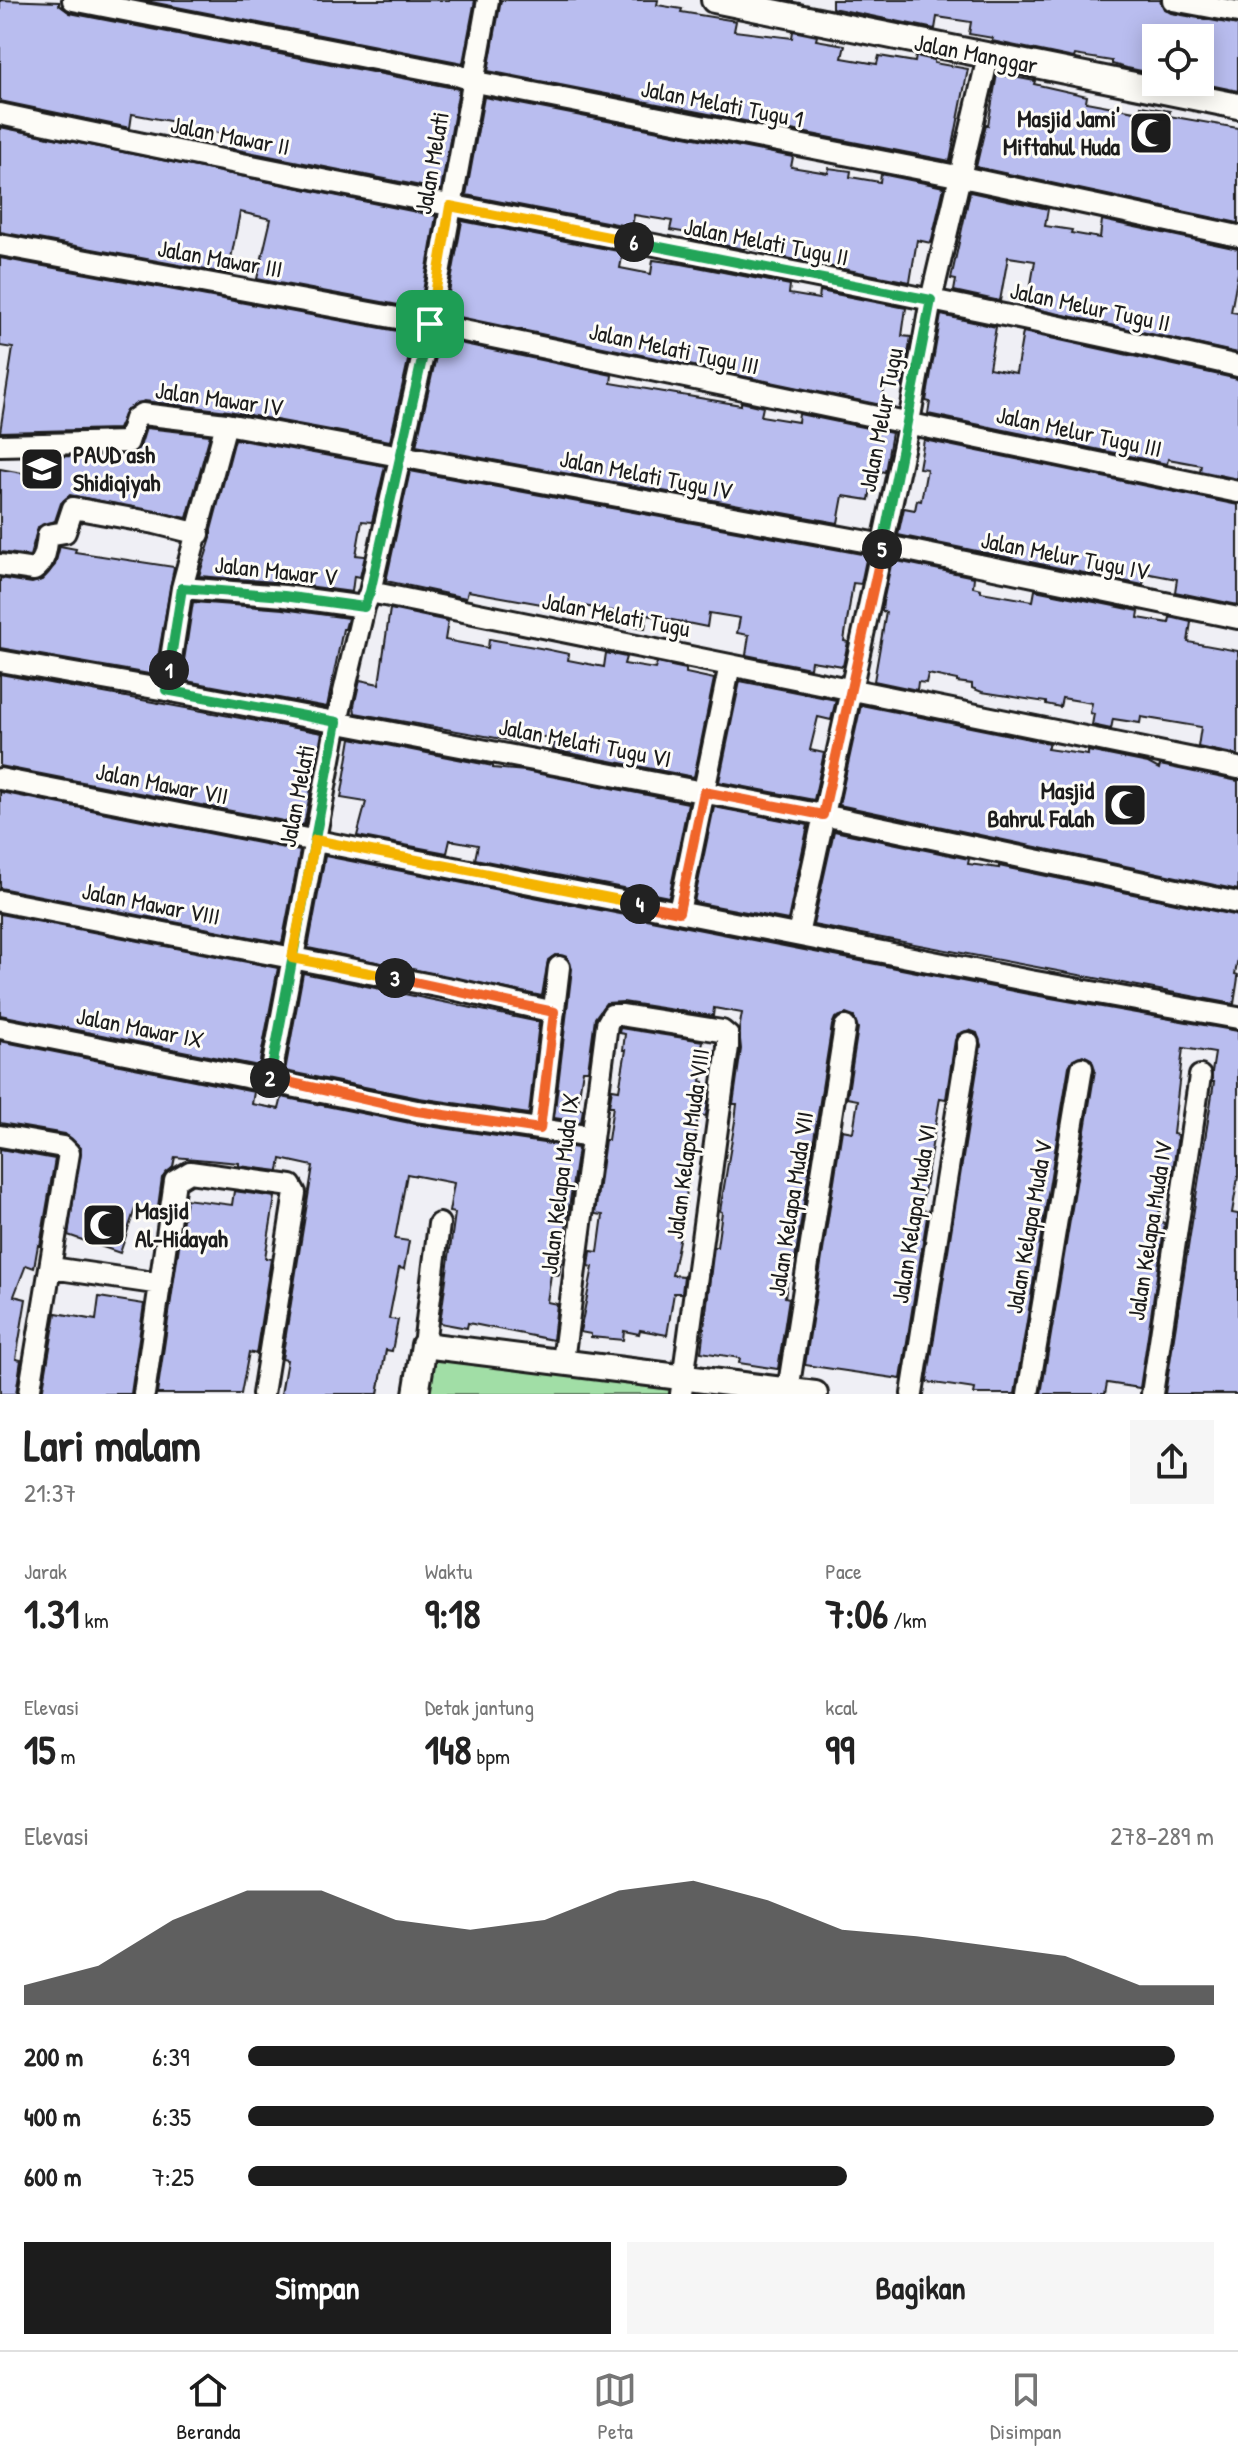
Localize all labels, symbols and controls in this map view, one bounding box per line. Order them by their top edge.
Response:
map controls [1142,24,1214,96]
button: locate [1142,24,1214,96]
street label: Jalan Manggar [912,25,1041,81]
street label: Jalan Melati Tugu 1 [638,72,806,134]
place label: Masjid Jami' Miftahul Huda [1003,102,1121,162]
street label: Jalan Mawar II [168,108,292,162]
street label: Jalan Melati [406,109,456,217]
mosque icon: Masjid Jami' Miftahul Huda [1127,109,1175,157]
street label: Jalan Melati Tugu II [681,209,851,273]
pin: 6 [614,222,654,262]
text: 6 [630,227,638,257]
street label: Jalan Mawar III [155,231,285,285]
street label: Jalan Melur Tugu II [1007,273,1173,339]
pin [396,290,464,358]
icon: arrive [408,302,452,346]
street label: Jalan Melati Tugu III [586,314,762,382]
street label: Jalan Melur Tugu [850,345,910,495]
street label: Jalan Mawar IV [153,373,286,423]
street label: Jalan Melur Tugu III [993,398,1165,464]
place label: PAUD ash Shidiqiyah [73,438,160,499]
street label: Jalan Melati Tugu IV [557,442,736,507]
school or university icon: PAUD ash Shidiqiyah [18,445,66,493]
street label: Jalan Melur Tugu IV [978,523,1153,587]
pin: 5 [862,529,902,569]
text: 5 [877,534,887,564]
street label: Jalan Mawar V [213,548,339,592]
street label: Jalan Melati Tugu [539,584,693,644]
pin: 1 [149,650,189,690]
text: 1 [165,655,173,685]
street label: Jalan Melati Tugu VI [496,710,674,774]
street label: Jalan Melati [270,742,322,850]
street label: Jalan Mawar VII [93,755,231,812]
place label: Masjid Bahrul Falah [987,774,1095,834]
mosque icon: Masjid Bahrul Falah [1101,781,1149,829]
street label: Jalan Mawar VIII [80,874,223,932]
pin: 4 [620,884,660,924]
text: 4 [636,889,644,919]
pin: 3 [375,958,415,998]
text: 3 [390,963,400,993]
street label: Jalan Mawar IX [74,999,207,1055]
street label: Jalan Kelapa Muda VIII [658,1047,716,1241]
pin: 2 [250,1058,290,1098]
text: 2 [265,1063,275,1093]
street label: Jalan Kelapa Muda IX [532,1092,586,1276]
street label: Jalan Kelapa Muda VII [760,1109,820,1298]
street label: Jalan Kelapa Muda VI [883,1122,943,1306]
street label: Jalan Kelapa Muda V [997,1137,1059,1316]
street label: Jalan Kelapa Muda IV [1119,1139,1179,1323]
place label: Masjid Al-Hidayah [135,1194,228,1255]
mosque icon: Masjid Al-Hidayah [80,1201,128,1249]
text: Lari malam [24,1415,201,1475]
button: share [1130,1420,1214,1504]
text: 21:37 [24,1475,76,1510]
text: Jarak [24,1556,67,1586]
text: Waktu [425,1556,472,1586]
text: Pace [825,1556,862,1586]
text: 1.31 [24,1586,80,1640]
text: 9:18 [425,1586,480,1640]
text: 7:06 [825,1586,888,1640]
text: km [80,1605,109,1635]
text: /km [888,1605,927,1635]
text: Elevasi [24,1692,79,1722]
text: Detak jantung [425,1692,534,1722]
text: kcal [825,1692,857,1722]
text: 15 [24,1722,55,1776]
text: 148 [425,1722,472,1776]
text: 99 [825,1722,855,1776]
text: m [55,1741,75,1771]
text: bpm [472,1741,510,1771]
text: Elevasi [24,1818,89,1853]
text: 278–289 m [1110,1818,1214,1853]
text: 200 m [24,2039,83,2074]
text: 6:39 [152,2039,190,2074]
text: 400 m [24,2099,81,2134]
text: 6:35 [152,2099,191,2134]
text: 600 m [24,2159,81,2194]
text: 7:25 [152,2159,194,2194]
button: Simpan [24,2242,611,2334]
button: Bagikan [627,2242,1214,2334]
tab: Beranda [176,2368,241,2446]
tab: Peta [593,2368,637,2446]
tab: Disimpan [990,2368,1062,2446]

